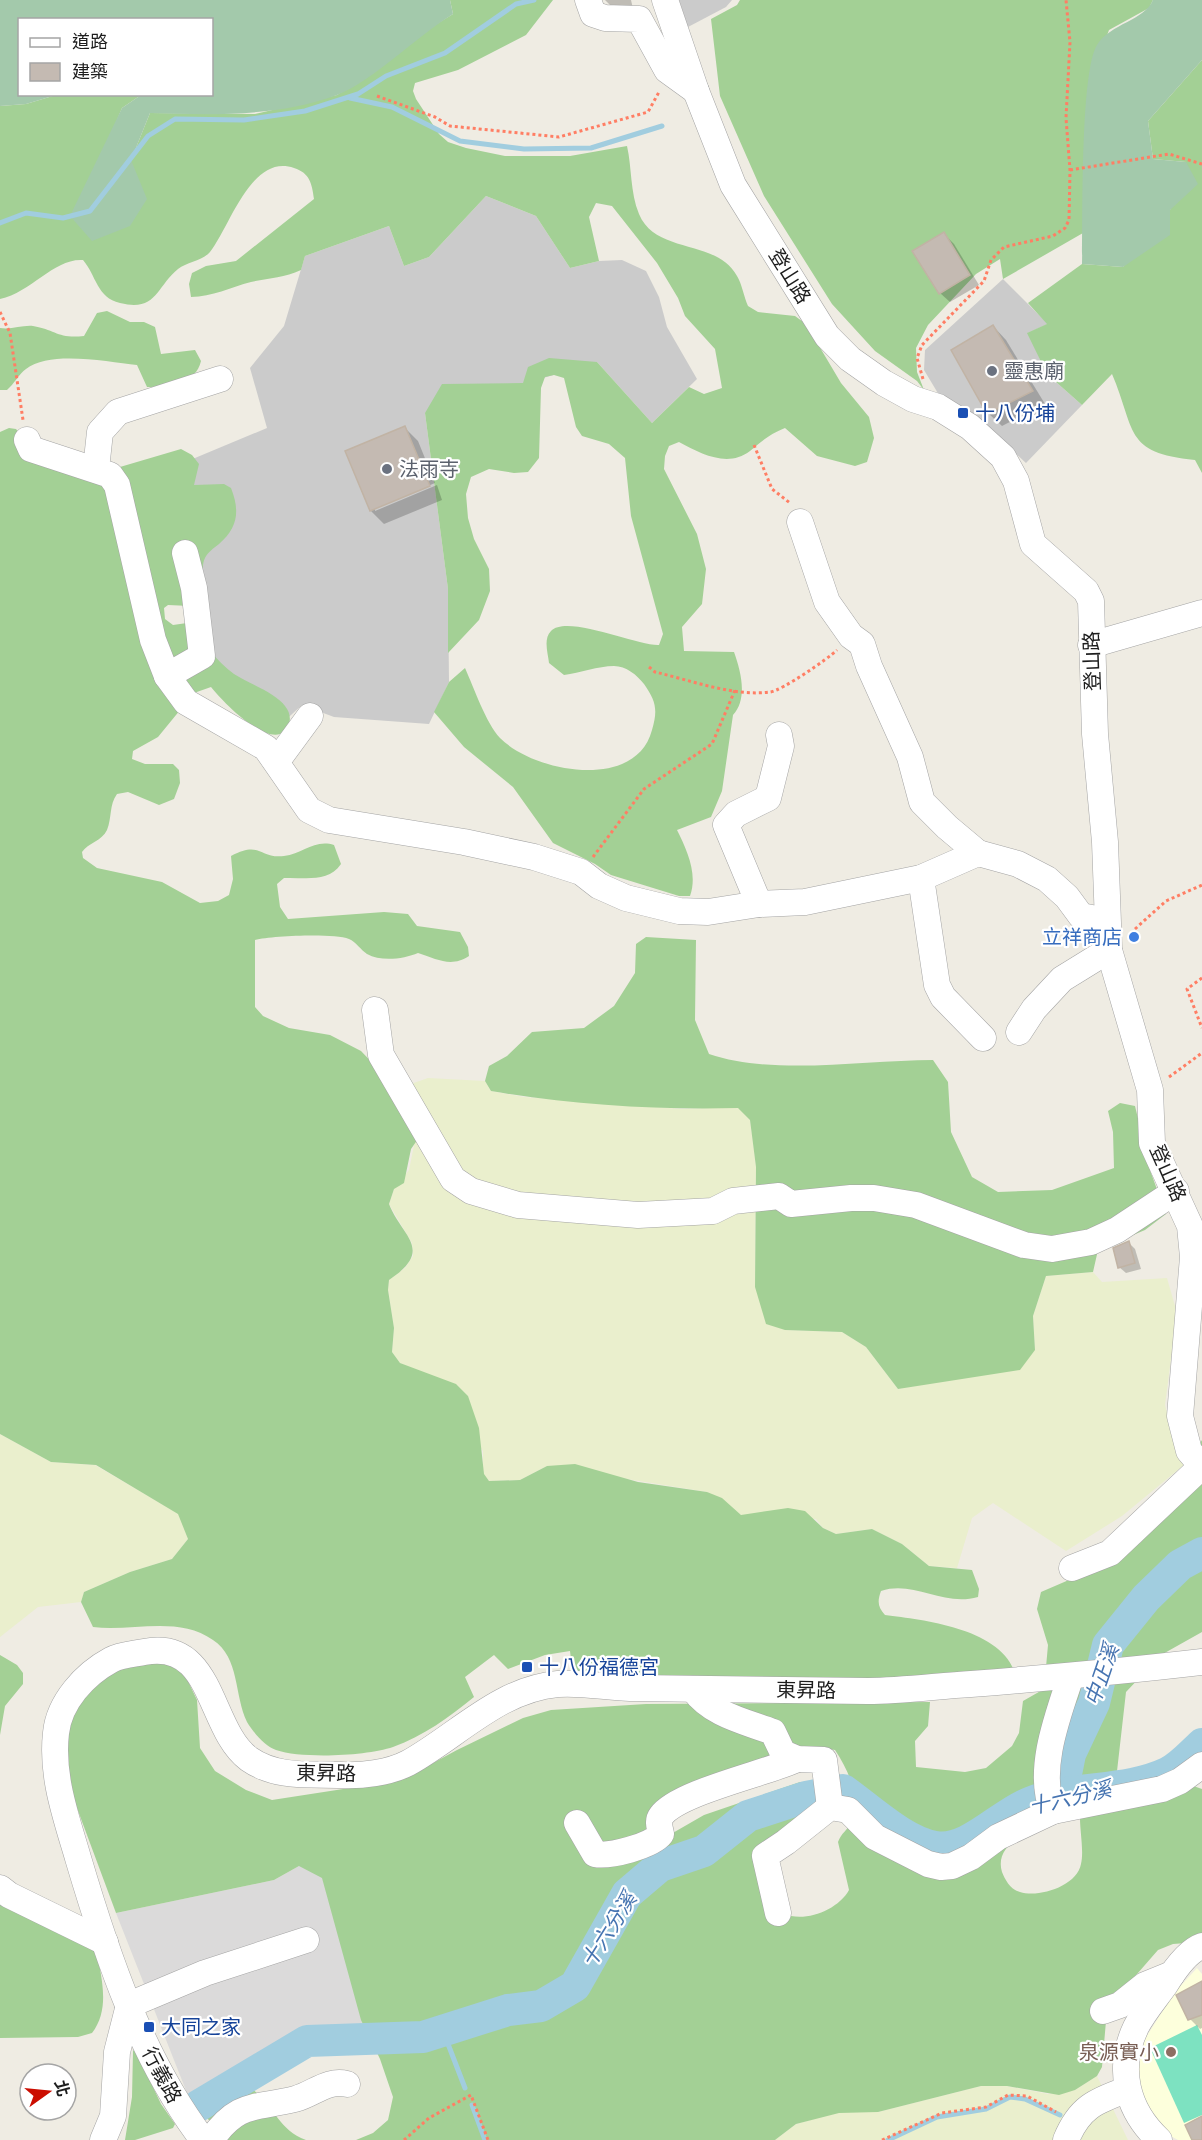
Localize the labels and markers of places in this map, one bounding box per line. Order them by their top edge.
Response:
place label: 靈惠廟 [1004,357,1064,384]
marker: 靈惠廟 [985,364,999,378]
place label: 十八份埔 [975,399,1055,426]
marker: 十八份埔 [956,406,970,420]
place label: 法雨寺 [399,455,459,482]
marker: 法雨寺 [380,462,394,476]
place label: 立祥商店 [1042,923,1122,950]
marker: 立祥商店 [1127,930,1141,944]
place label: 十八份福德宮 [539,1653,659,1680]
marker: 十八份福德宮 [520,1660,534,1674]
place label: 大同之家 [161,2013,241,2040]
marker: 大同之家 [142,2020,156,2034]
place label: 泉源實小 [1079,2038,1159,2065]
marker: 泉源實小 [1164,2045,1178,2059]

